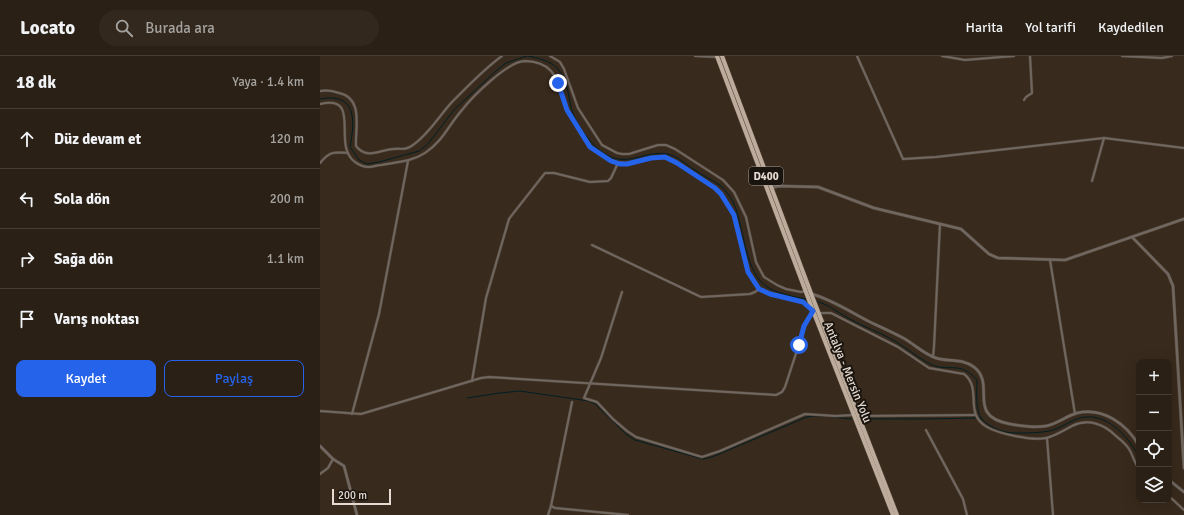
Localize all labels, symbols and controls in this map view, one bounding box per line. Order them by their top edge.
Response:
search box [99,10,379,46]
text: Locato [20,16,75,40]
icon: search [113,17,135,39]
text: Burada ara [145,19,215,37]
text: Harita [966,19,1003,36]
text: Yol tarifi [1025,19,1076,36]
text: Kaydedilen [1098,19,1164,36]
text: 18 dk [16,72,56,93]
text: Yaya · 1.4 km [232,74,304,90]
route end [549,74,567,92]
icon: ahead [16,128,38,150]
text: Düz devam et [54,130,141,148]
text: 120 m [270,131,304,147]
road number: D400 [749,167,783,185]
icon: left [16,188,38,210]
text: Sola dön [54,190,110,208]
text: 200 m [270,191,304,207]
icon: right [16,248,38,270]
text: Sağa dön [54,250,113,268]
text: 1.1 km [267,251,304,267]
icon: arrive [16,308,38,330]
text: Varış noktası [54,310,139,328]
street label: Antalya - Mersin Yolu [820,319,875,425]
route start [790,336,808,354]
map controls [1136,359,1172,503]
button: + [1136,359,1172,395]
button: Kaydet [16,360,156,397]
button: Paylaş [164,360,304,397]
button: − [1136,395,1172,431]
button: locate [1136,431,1172,467]
button: layers [1136,467,1172,503]
scale bar [332,487,391,506]
text: 200 m [338,489,367,502]

